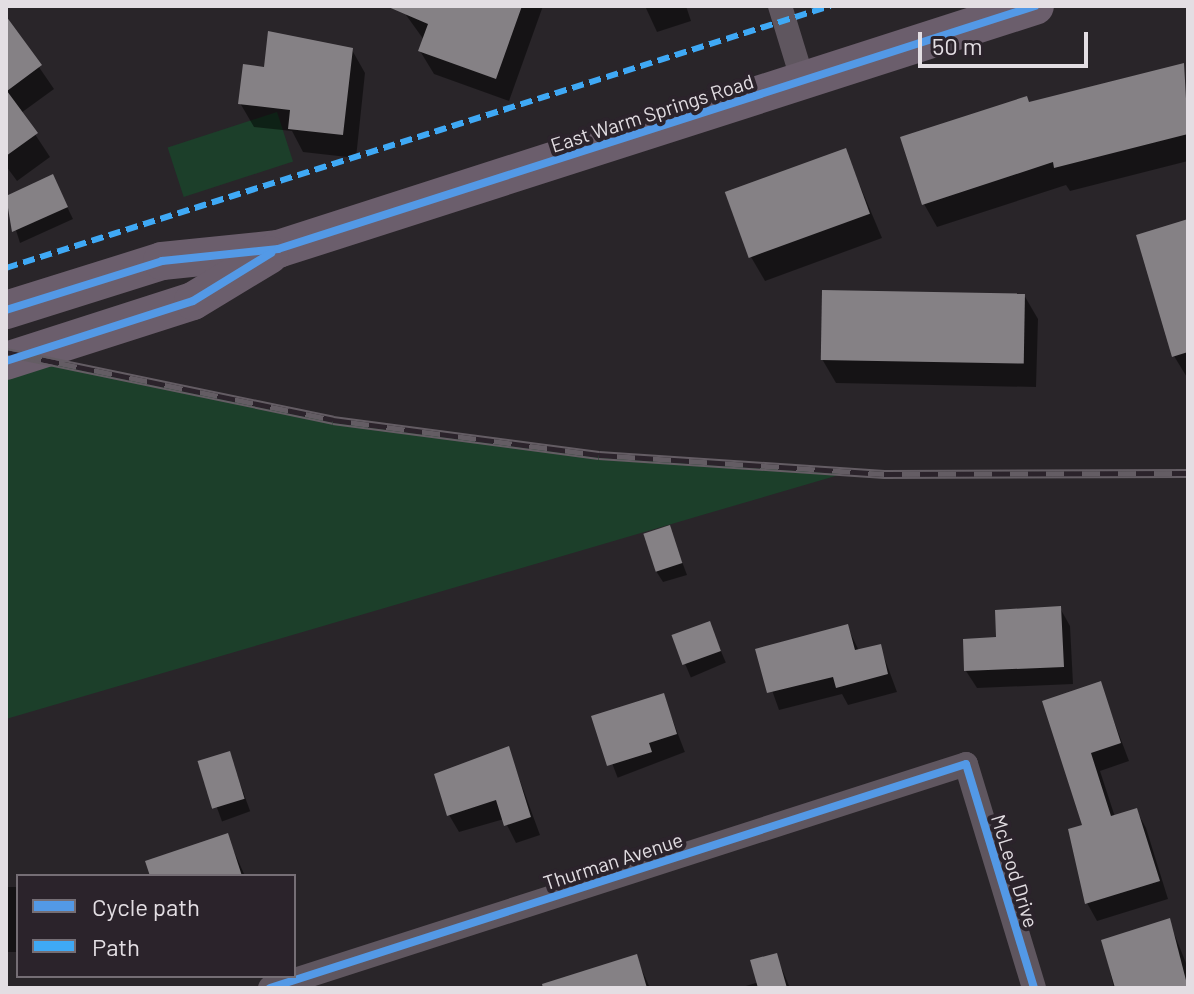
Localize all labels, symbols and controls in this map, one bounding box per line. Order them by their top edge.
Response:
scale bar [922,16,1092,66]
text: 50 m [932,31,983,60]
street label: East Warm Springs Road [547,69,757,157]
street label: McLeod Drive [986,811,1044,931]
street label: Thurman Avenue [540,827,686,895]
legend [16,874,296,978]
text: Cycle path [92,892,200,921]
text: Path [92,932,140,961]

